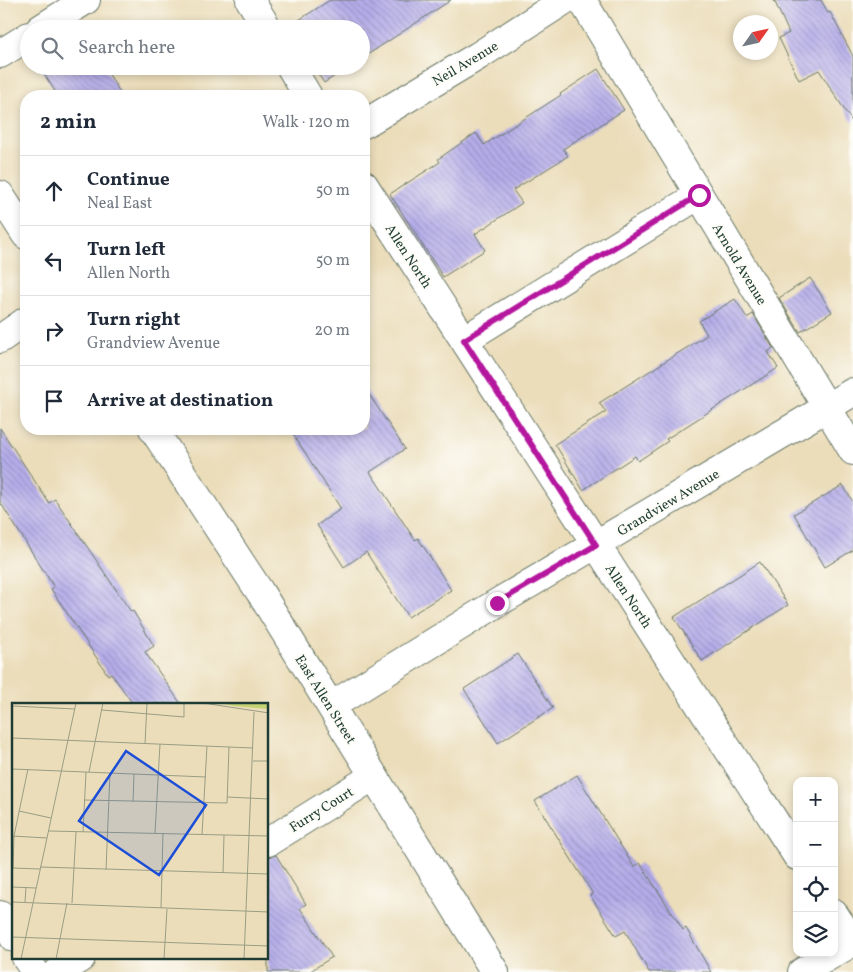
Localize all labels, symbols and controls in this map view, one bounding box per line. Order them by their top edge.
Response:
north arrow [733,15,778,60]
search box [20,20,370,75]
icon: search [38,34,66,62]
text: Search here [78,35,175,61]
street label: Neil Avenue [429,37,503,91]
text: 2 min [40,108,97,137]
text: Walk · 120 m [262,112,350,134]
text: Continue [87,167,170,193]
icon: ahead [40,177,68,205]
text: 50 m [316,180,350,202]
route start [688,184,711,207]
text: Neal East [87,193,152,215]
street label: Arnold Avenue [707,220,771,309]
street label: Allen North [380,221,436,293]
text: Turn left [87,237,166,263]
icon: left [40,247,68,275]
text: 50 m [316,250,350,272]
text: Allen North [87,263,170,285]
text: Turn right [87,307,180,333]
icon: right [40,317,68,345]
text: 20 m [315,320,350,342]
text: Grandview Avenue [87,333,220,355]
icon: arrive [40,387,68,415]
text: Arrive at destination [87,388,273,414]
street label: Grandview Avenue [614,465,724,541]
street label: Allen North [600,561,656,633]
route end [486,592,509,615]
street label: East Allen Street [290,652,360,748]
inset map [12,703,269,960]
map controls [793,777,838,957]
button: + [793,777,838,822]
street label: Furry Court [286,783,358,837]
button: − [793,822,838,867]
button: locate [793,867,838,912]
button: layers [793,912,838,957]

